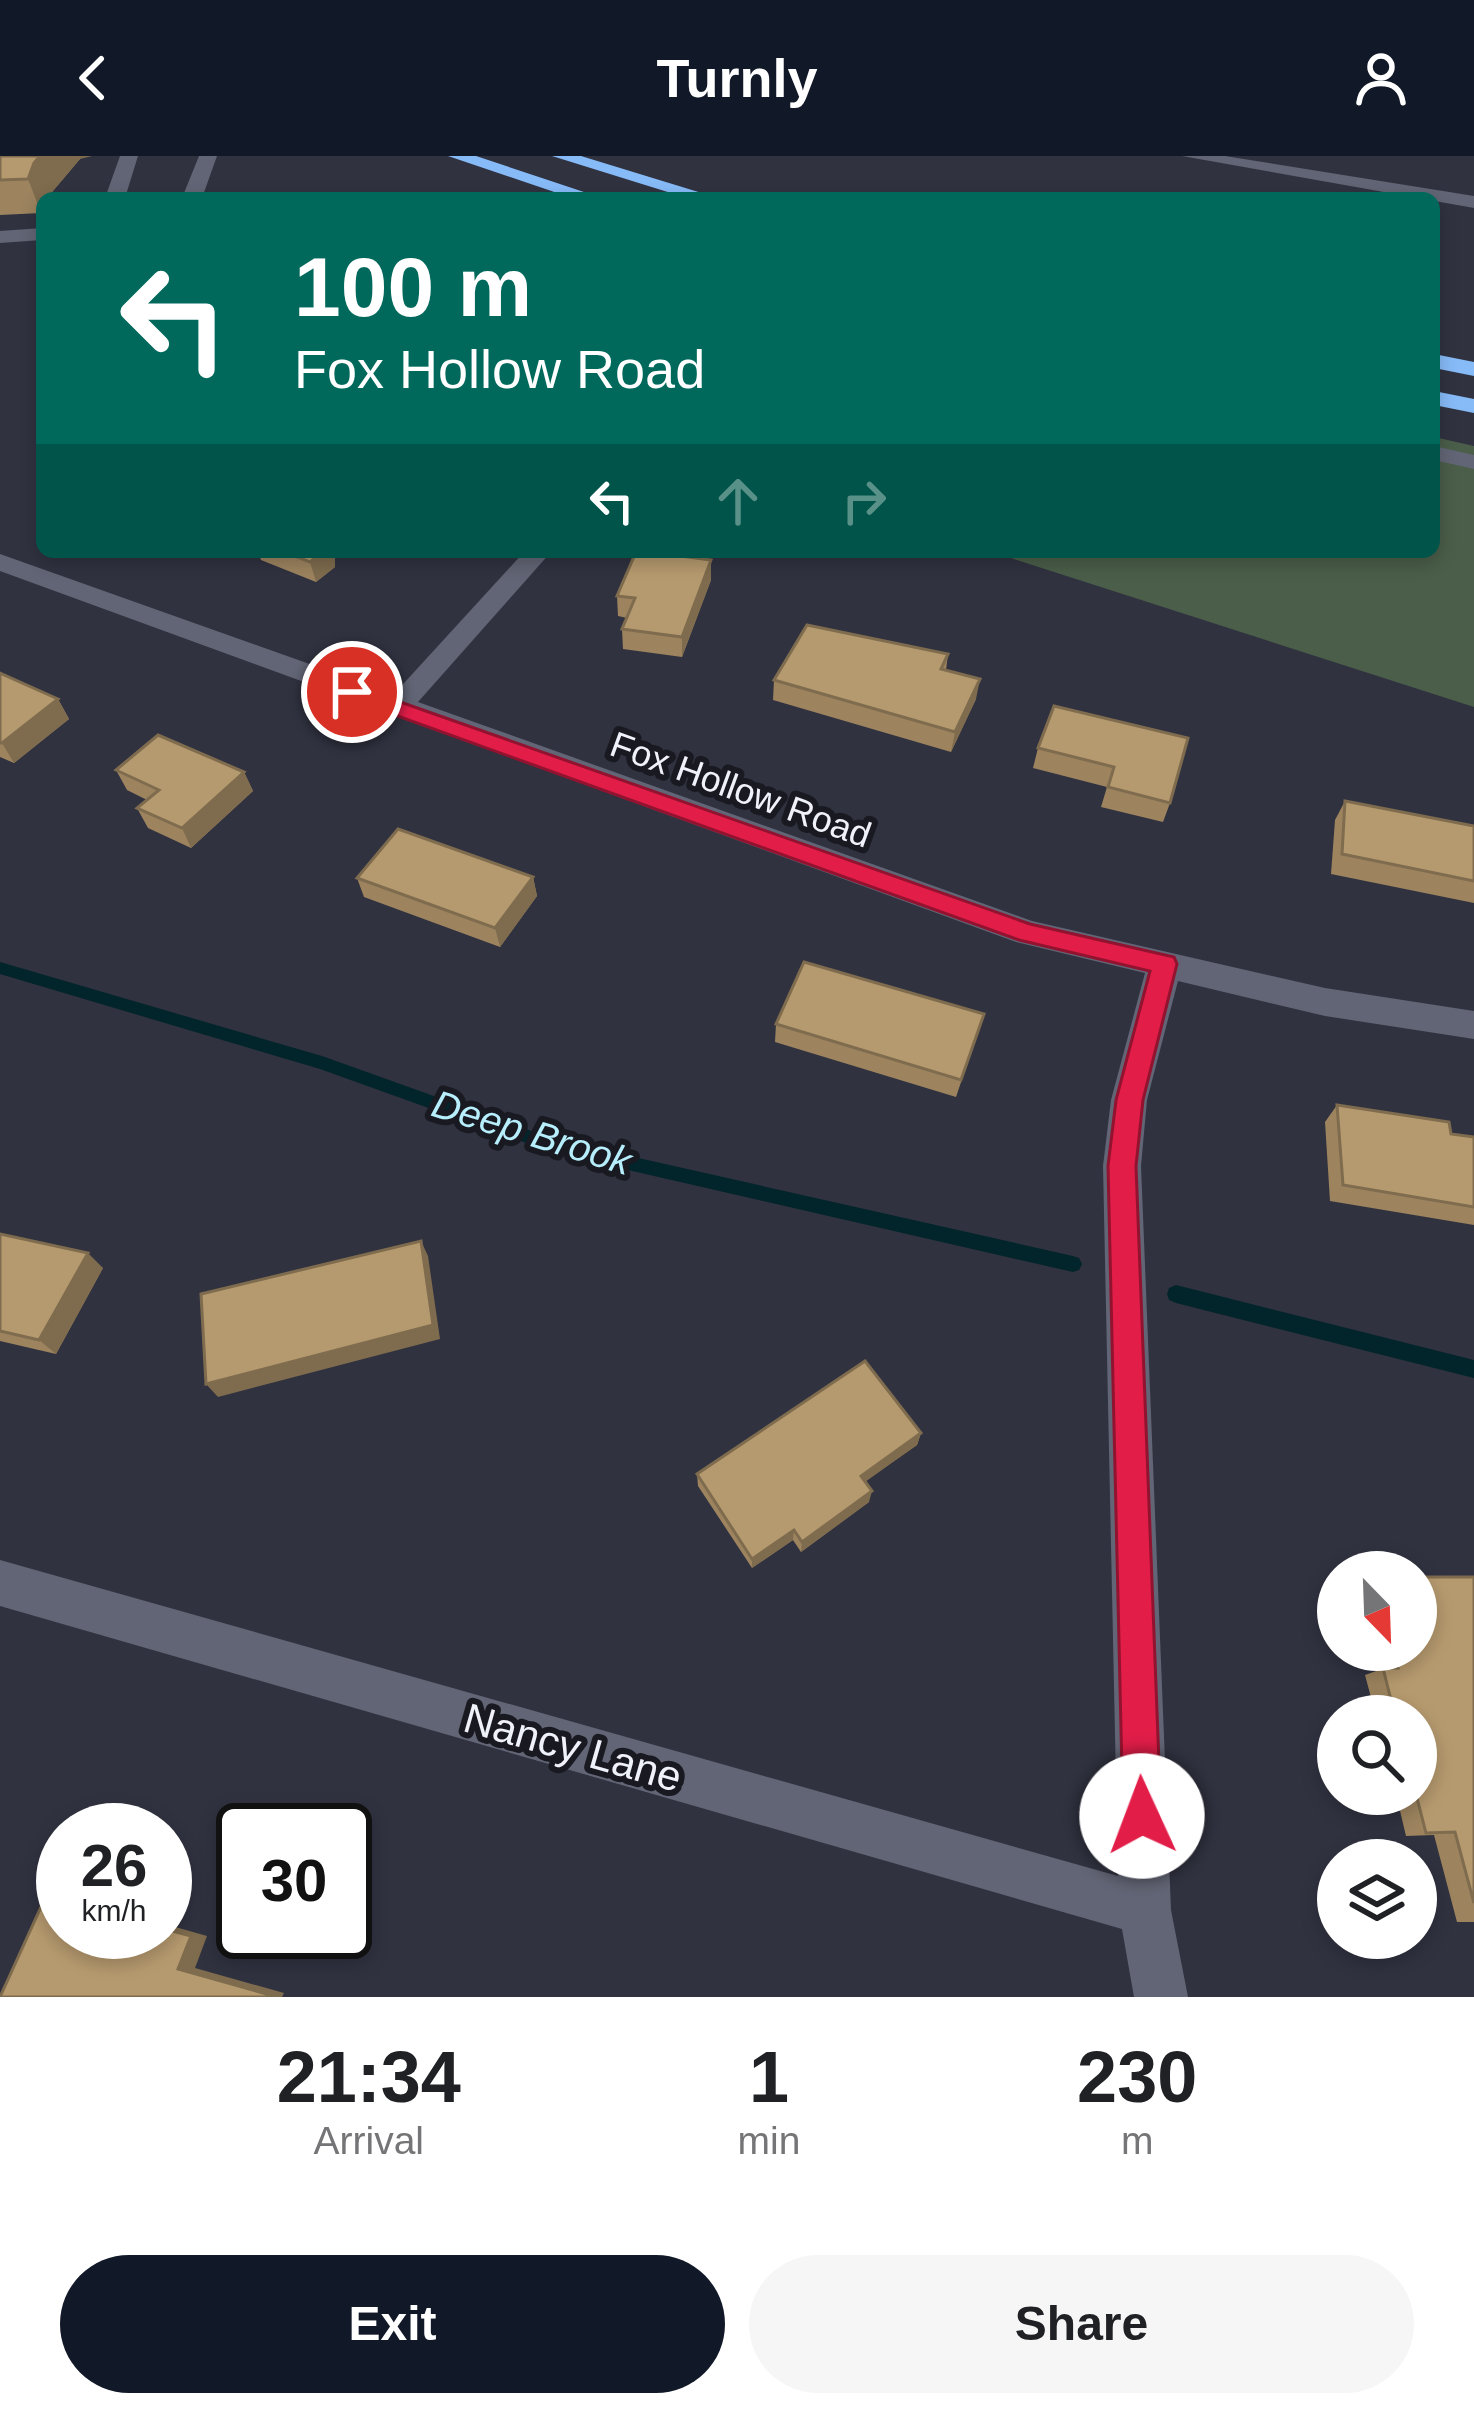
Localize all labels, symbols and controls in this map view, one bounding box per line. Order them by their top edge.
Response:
icon: back [60,45,126,111]
icon: person [1348,45,1414,111]
text: Turnly [657,48,818,108]
icon: left [96,240,252,396]
text: 100 m [294,240,532,334]
text: Fox Hollow Road [294,339,705,399]
icon: left [579,468,645,534]
icon: ahead [705,468,771,534]
icon: right [831,468,897,534]
pin [301,641,403,743]
icon: arrive [319,659,385,725]
street label: Fox Hollow Road [605,723,877,856]
water label: Deep Brook [427,1082,639,1184]
north arrow [1317,1551,1437,1671]
map controls [1317,1551,1437,1959]
street label: Nancy Lane [459,1694,687,1801]
button: search [1317,1695,1437,1815]
position arrow [1079,1753,1205,1879]
speed limit sign: 30 [216,1803,372,1959]
text: 26 [81,1832,147,1899]
button: layers [1317,1839,1437,1959]
text: km/h [81,1894,147,1927]
text: 21:34 [277,2037,461,2117]
text: 1 [749,2037,789,2117]
text: 230 [1077,2037,1197,2117]
text: Arrival [314,2119,424,2162]
text: min [738,2119,800,2162]
text: m [1121,2119,1153,2162]
button: Exit [60,2255,725,2393]
button: Share [749,2255,1414,2393]

